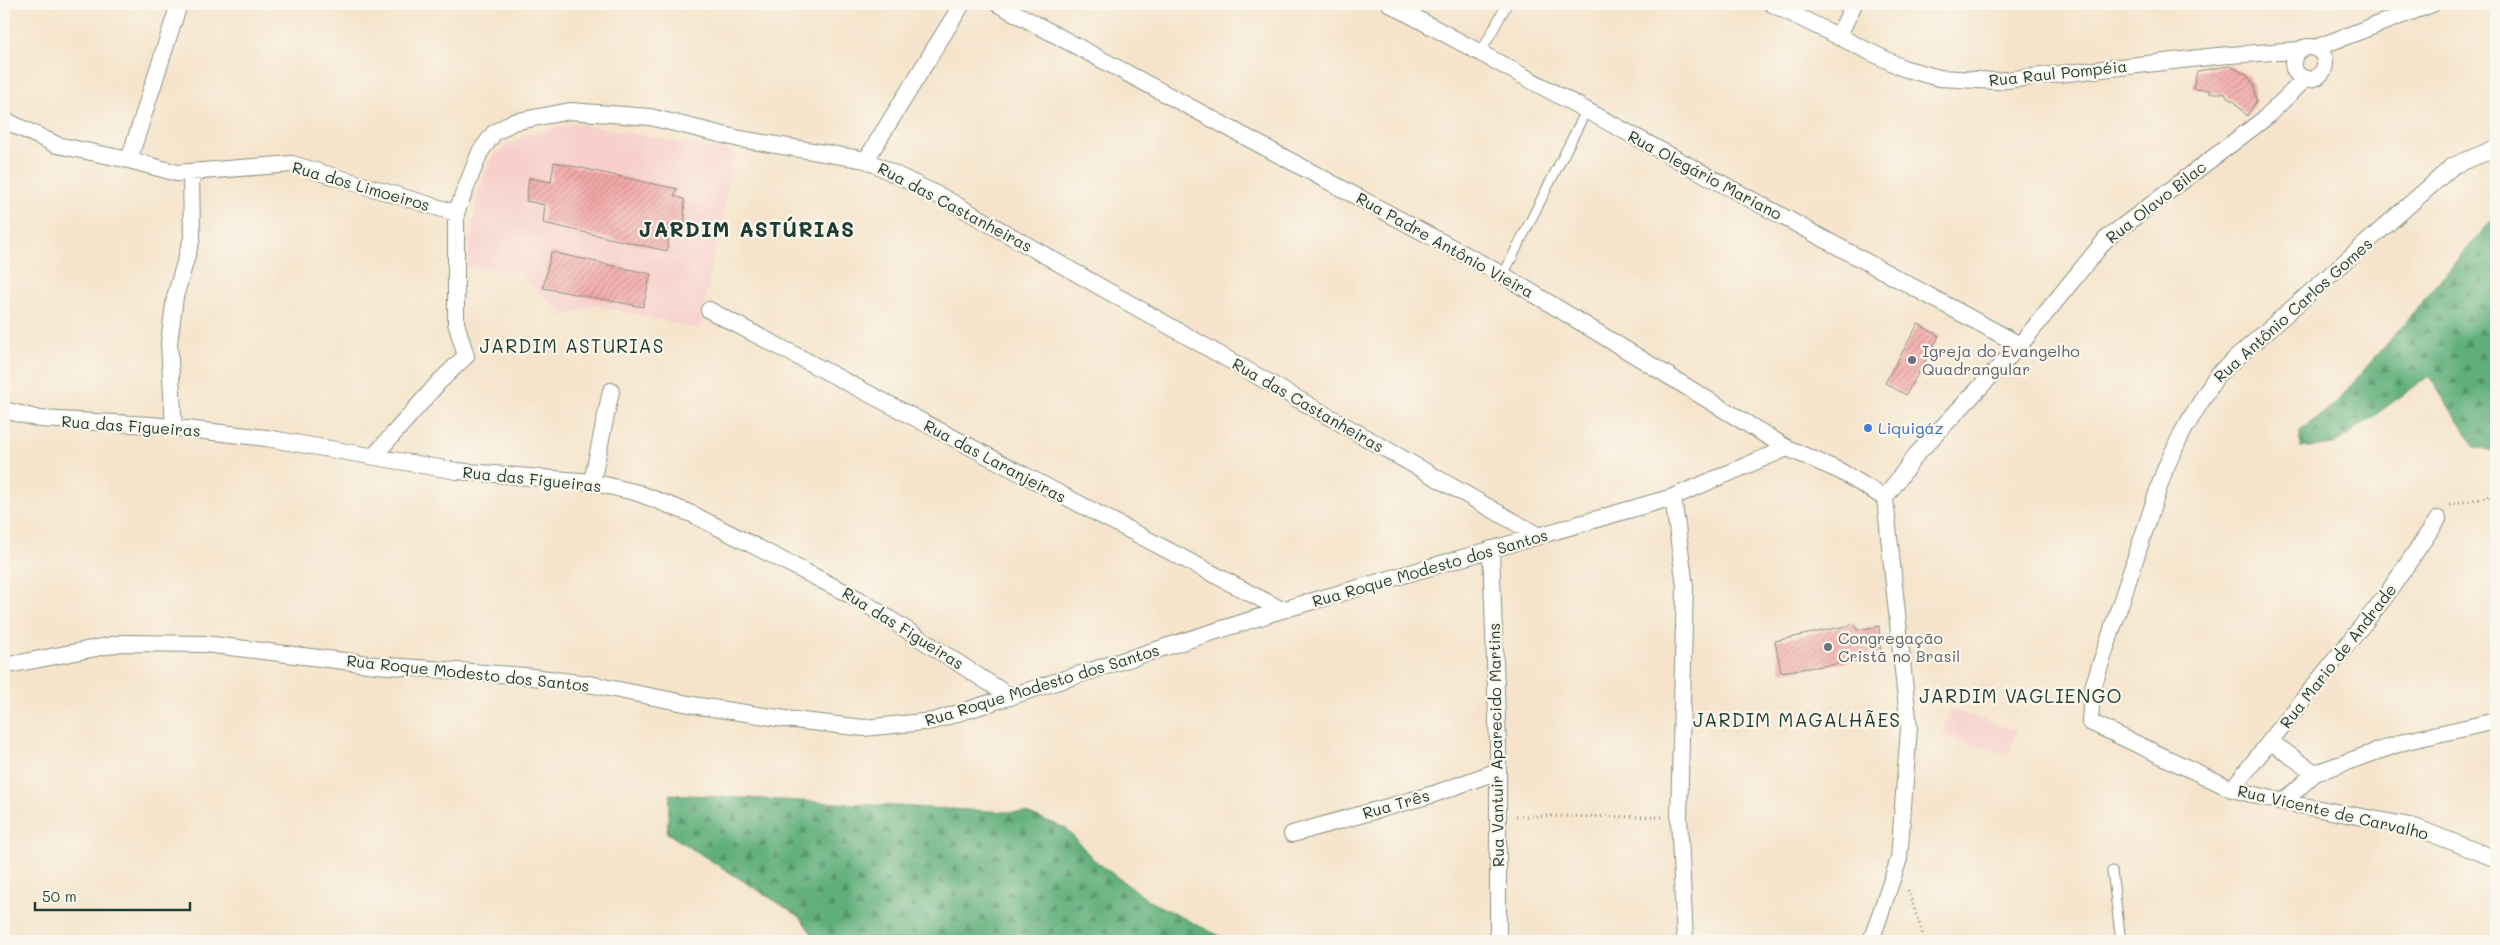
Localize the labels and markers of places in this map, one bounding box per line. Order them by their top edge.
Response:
place label: Igreja do Evangelho Quadrangular [1922,340,2080,379]
marker: Igreja do Evangelho Quadrangular [1906,354,1918,366]
place label: Liquigáz [1878,417,1943,438]
marker: Liquigáz [1862,422,1874,434]
place label: Congregação Cristã no Brasil [1838,627,1960,666]
marker: Congregação Cristã no Brasil [1822,641,1834,653]

